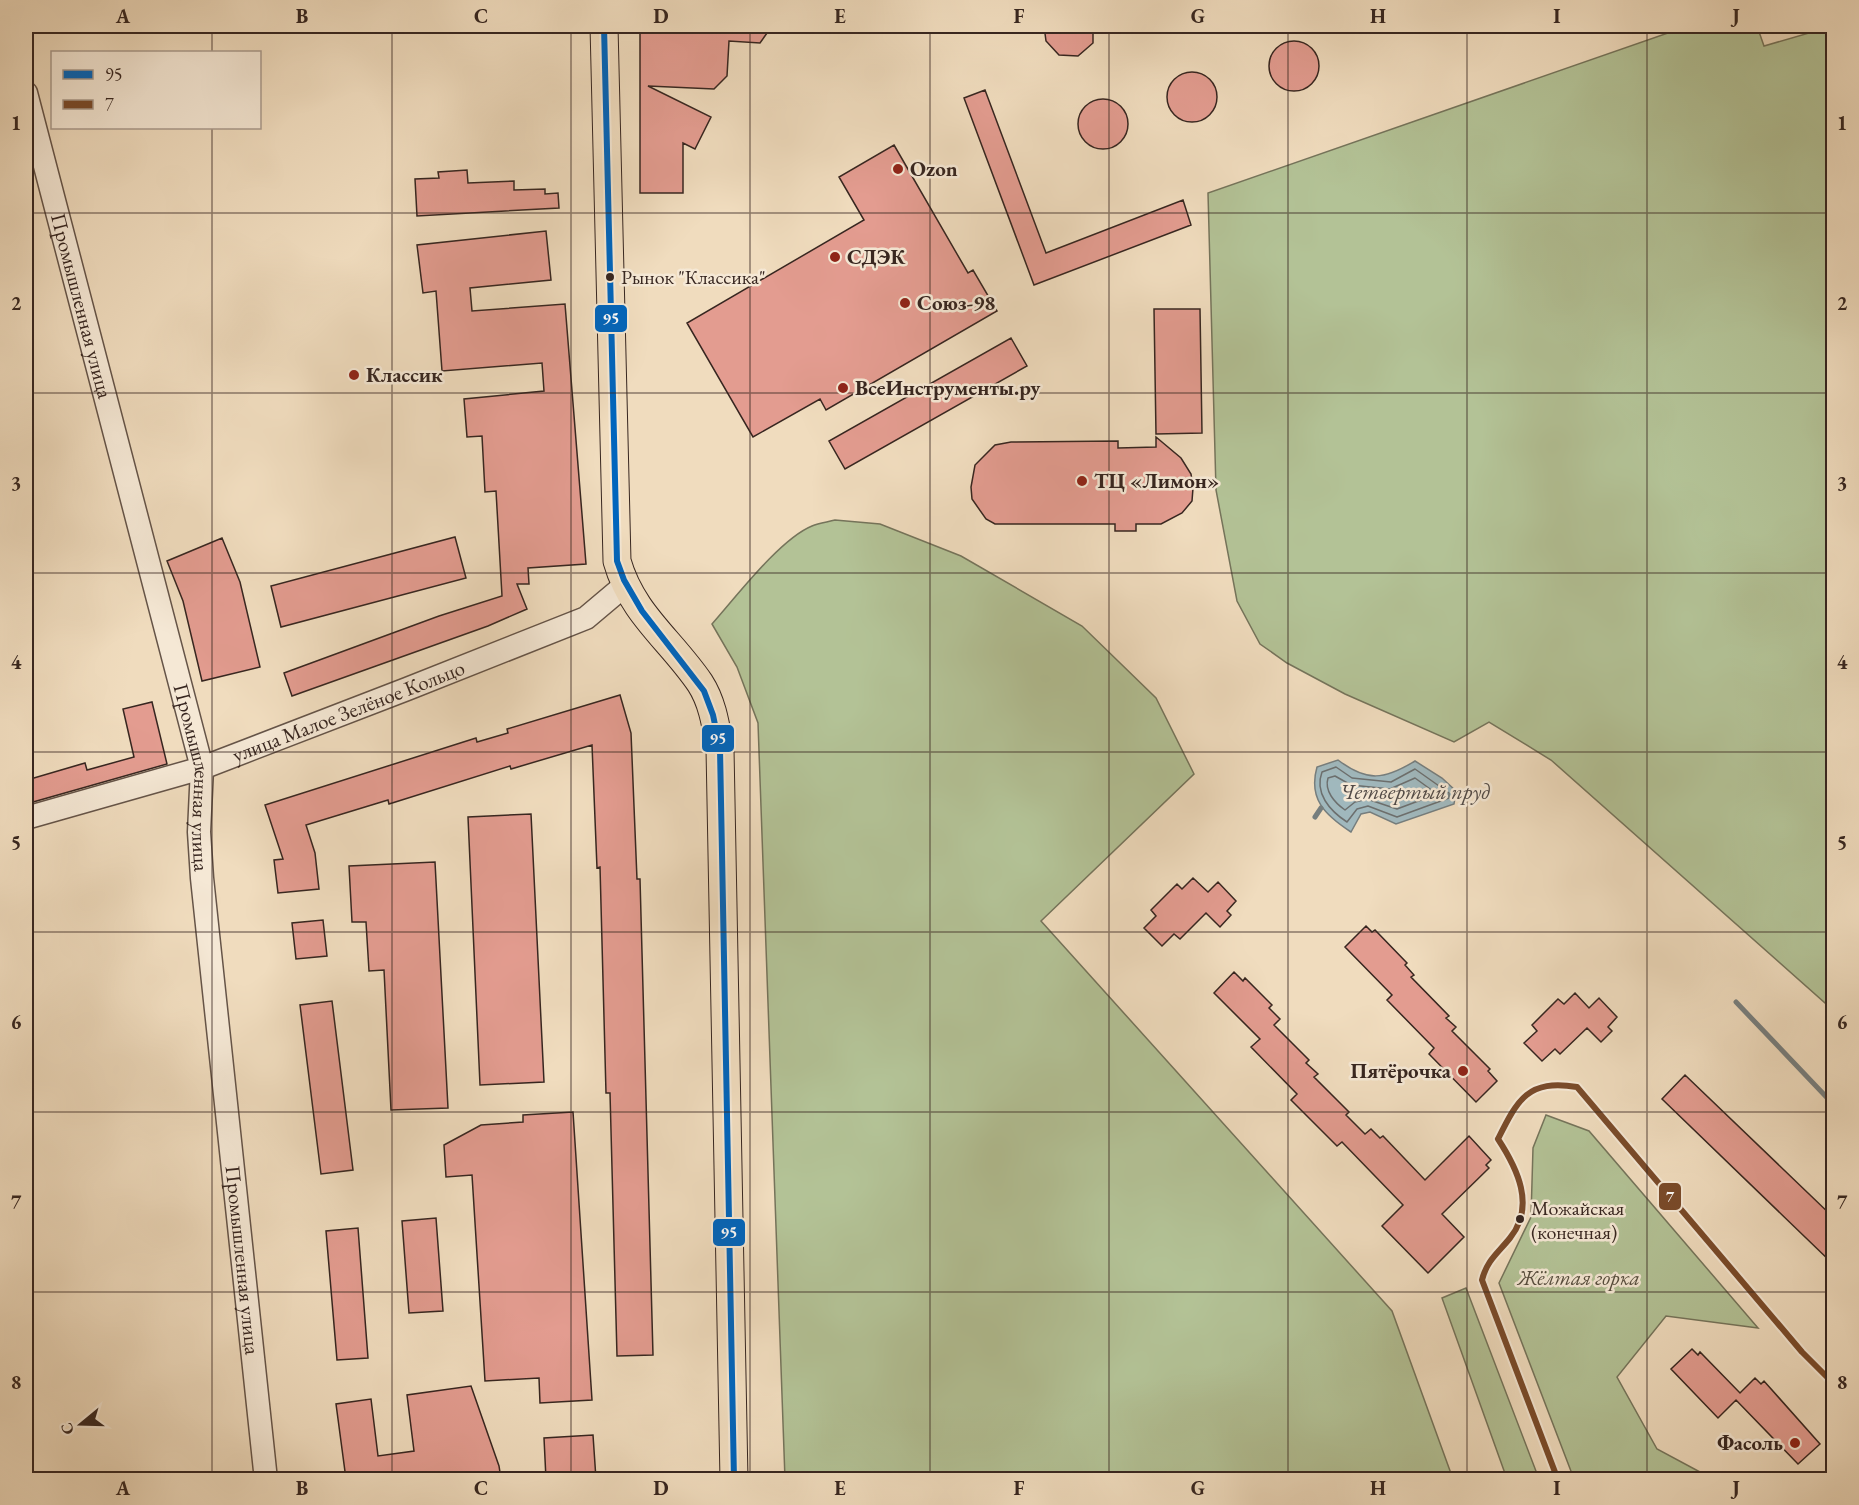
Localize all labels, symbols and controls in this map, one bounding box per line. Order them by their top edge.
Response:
text: A [115,3,131,29]
text: B [296,3,308,29]
text: C [474,3,488,29]
text: D [653,3,669,29]
text: E [834,3,846,29]
text: F [1014,3,1025,29]
text: G [1191,3,1205,29]
text: H [1370,3,1386,29]
text: I [1553,3,1561,29]
text: J [1730,3,1740,29]
legend [51,51,261,129]
text: 95 [105,63,122,86]
text: 7 [105,93,114,116]
text: 1 [11,110,21,136]
text: 1 [1837,110,1847,136]
place label: Ozon [910,155,958,182]
marker: Ozon [891,162,905,176]
street label: Промышленная улица [45,210,119,402]
place label: СДЭК [847,243,907,270]
marker: СДЭК [828,250,842,264]
place label: Рынок "Классика" [621,264,766,290]
marker: Рынок "Классика" [604,271,616,283]
place label: Союз-98 [917,289,995,316]
text: 2 [11,290,22,316]
text: 2 [1837,290,1848,316]
marker: Союз-98 [898,296,912,310]
line badge: 95 [594,304,628,333]
text: 95 [603,308,619,329]
place label: Классик [366,361,443,388]
marker: Классик [347,368,361,382]
place label: ВсеИнструменты.ру [855,374,1041,401]
marker: ВсеИнструменты.ру [836,381,850,395]
place label: ТЦ «Лимон» [1094,467,1219,494]
text: 3 [11,470,21,496]
text: 3 [1837,470,1847,496]
marker: ТЦ «Лимон» [1075,474,1089,488]
text: 4 [11,649,22,675]
text: 4 [1837,649,1848,675]
street label: улица Малое Зелёное Кольцо [228,654,468,768]
street label: Промышленная улица [168,681,216,873]
line badge: 95 [701,724,735,753]
text: 95 [710,728,726,749]
water label: Четвертый пруд [1340,777,1490,806]
text: 5 [11,829,21,855]
text: 5 [1837,829,1847,855]
text: 6 [11,1009,22,1035]
text: 6 [1837,1009,1848,1035]
place label: Пятёрочка [1350,1057,1452,1084]
marker: Пятёрочка [1456,1064,1470,1078]
street label: Промышленная улица [220,1164,267,1357]
line badge: 7 [1658,1182,1682,1211]
text: 7 [1666,1186,1675,1207]
text: 7 [11,1189,22,1215]
text: 7 [1837,1189,1848,1215]
place label: Можайская (конечная) [1531,1195,1624,1245]
marker: Можайская (конечная) [1514,1213,1526,1225]
line badge: 95 [712,1218,746,1247]
text: 95 [721,1222,737,1243]
park label: Жёлтая горка [1516,1264,1640,1291]
text: 8 [11,1369,21,1395]
text: 8 [1837,1369,1847,1395]
north arrow [51,1394,111,1454]
text: С [56,1420,79,1438]
place label: Фасоль [1717,1429,1783,1456]
marker: Фасоль [1788,1436,1802,1450]
text: A [115,1475,131,1501]
text: B [296,1475,308,1501]
text: C [474,1475,488,1501]
text: D [653,1475,669,1501]
text: E [834,1475,846,1501]
text: F [1014,1475,1025,1501]
text: G [1191,1475,1205,1501]
text: H [1370,1475,1386,1501]
text: I [1553,1475,1561,1501]
text: J [1730,1475,1740,1501]

